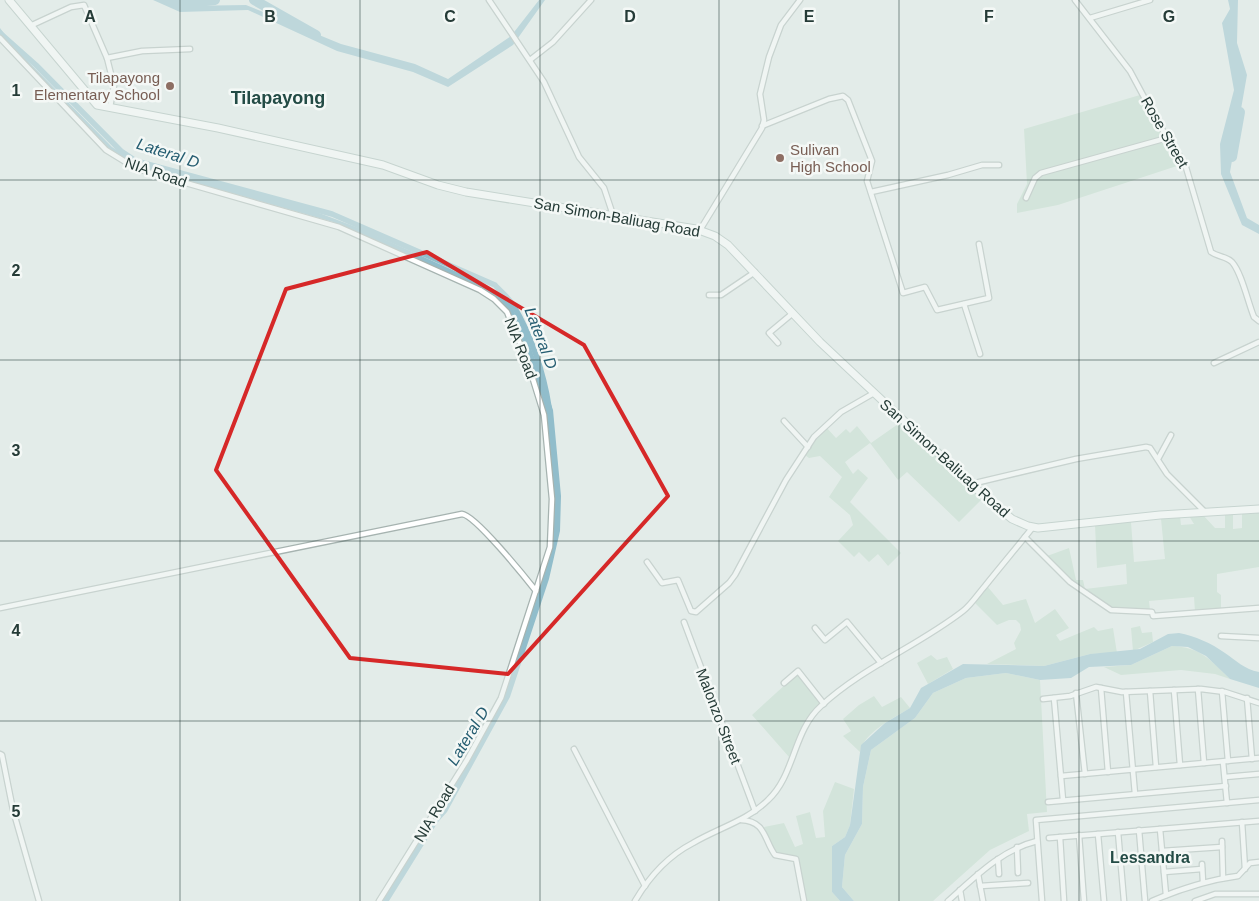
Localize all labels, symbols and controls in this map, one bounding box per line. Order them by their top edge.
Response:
text: A [84,8,96,25]
text: B [264,8,276,25]
text: C [444,8,456,25]
text: D [624,8,636,25]
text: E [804,8,815,25]
text: F [984,8,994,25]
text: G [1163,8,1175,25]
place label: Tilapayong Elementary School [34,69,160,103]
marker: Tilapayong Elementary School [164,80,176,92]
text: 1 [12,82,21,99]
district label: Tilapayong [231,88,325,108]
street label: Rose Street [1138,93,1193,171]
water label: Lateral D [135,135,202,171]
place label: Sulivan High School [790,141,871,175]
marker: Sulivan High School [774,152,786,164]
street label: NIA Road [123,154,189,190]
street label: San Simon-Baliuag Road [533,194,701,240]
text: 2 [12,262,21,279]
water label: Lateral D [521,305,561,372]
street label: NIA Road [502,315,540,381]
street label: San Simon-Baliuag Road [877,395,1013,521]
text: 3 [12,442,21,459]
text: 4 [12,622,21,639]
street label: Malonzo Street [693,666,745,767]
water label: Lateral D [444,703,492,768]
street label: NIA Road [410,781,458,845]
text: 5 [12,803,21,820]
district label: Lessandra [1110,849,1190,866]

